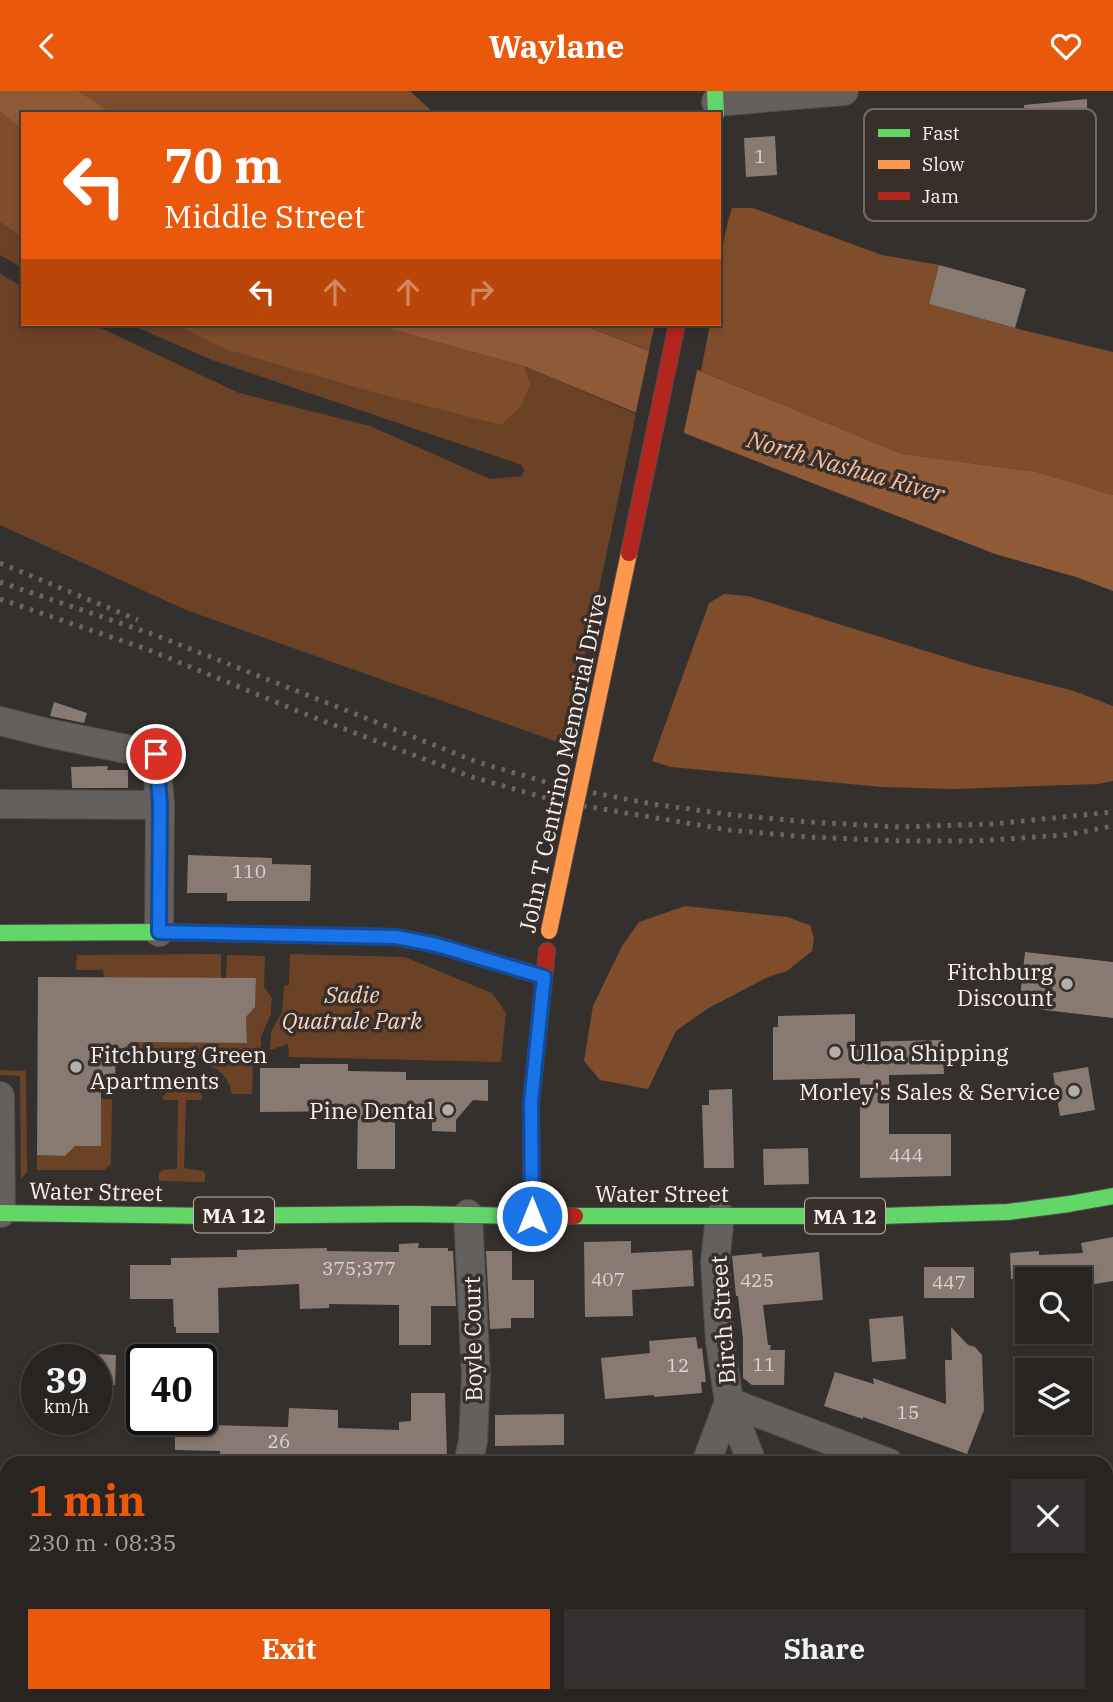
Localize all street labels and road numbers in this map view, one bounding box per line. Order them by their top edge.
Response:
street label: John T Centrino Memorial Drive [511,591,613,935]
street label: Water Street [29,1175,163,1207]
street label: Water Street [595,1178,729,1208]
road number: MA 12 [194,1197,274,1233]
road number: MA 12 [805,1199,885,1233]
street label: Birch Street [703,1255,741,1385]
street label: Boyle Court [456,1276,488,1402]

